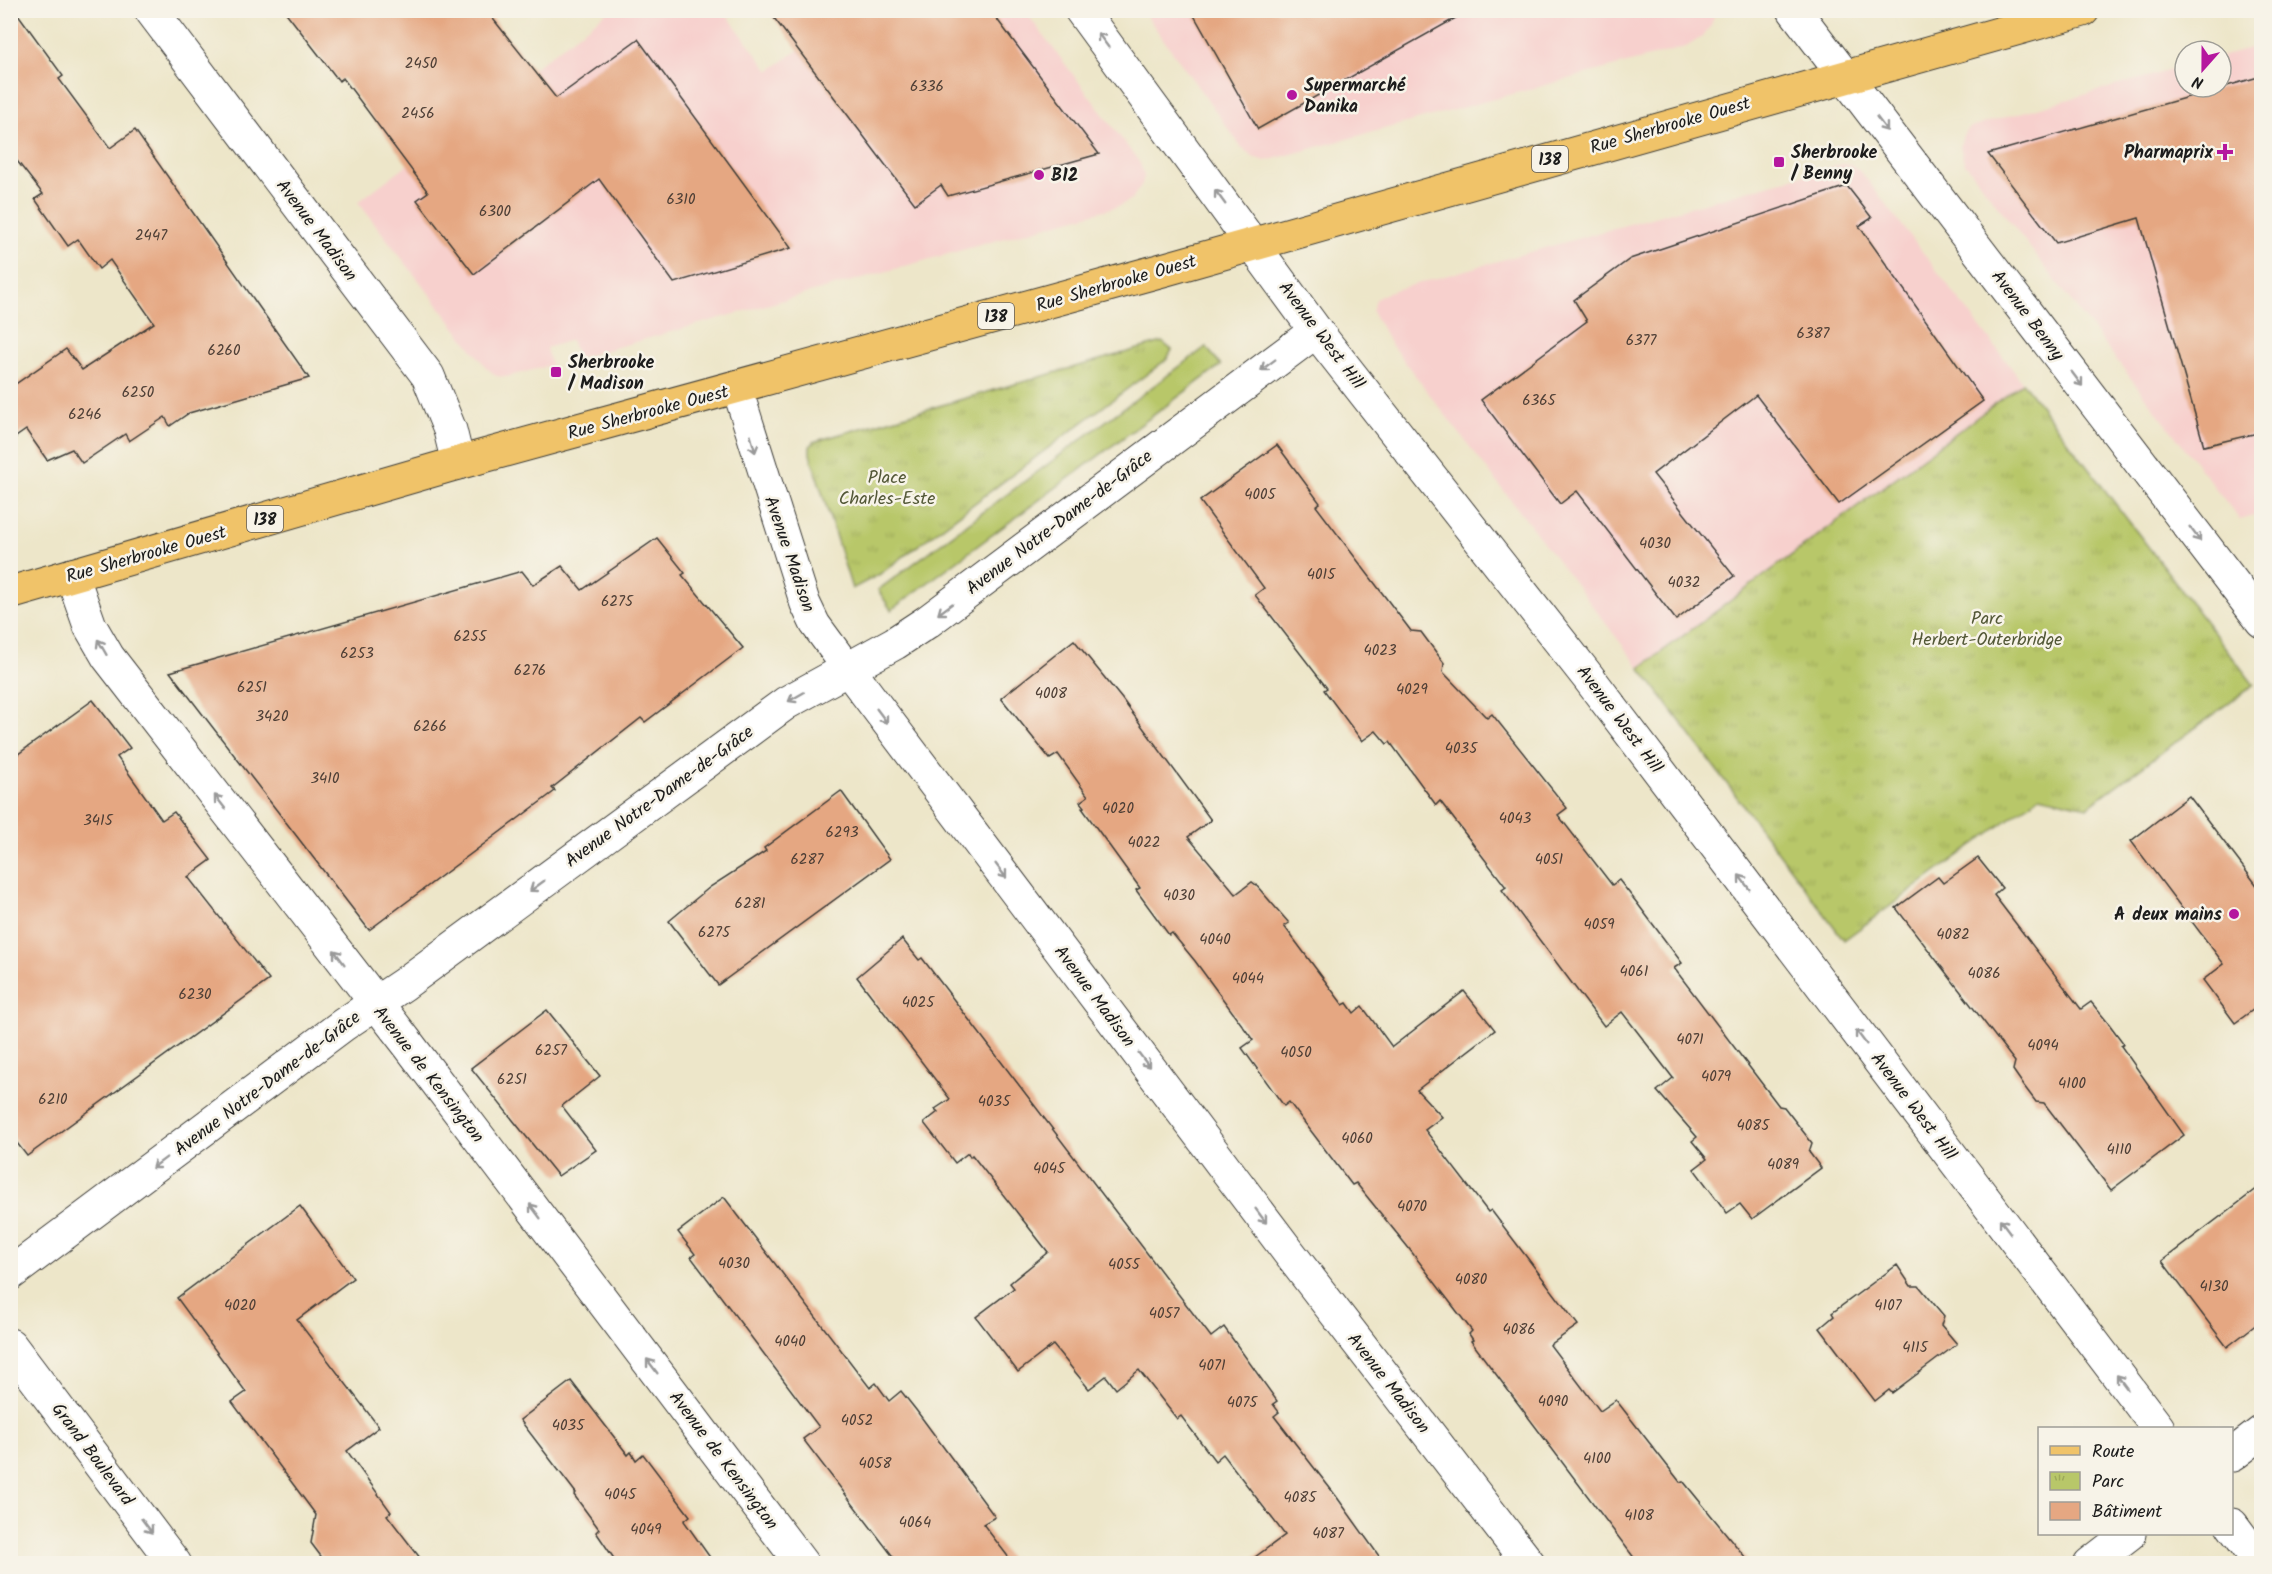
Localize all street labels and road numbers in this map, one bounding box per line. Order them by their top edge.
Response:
street label: Rue Sherbrooke Ouest [1587,89,1755,163]
road number: 138 [1532,146,1568,172]
street label: Avenue Madison [268,174,364,288]
street label: Rue Sherbrooke Ouest [1033,247,1201,321]
street label: Avenue Benny [1983,264,2071,368]
street label: Avenue West Hill [1270,276,1372,397]
road number: 138 [978,303,1014,329]
street label: Rue Sherbrooke Ouest [565,378,733,449]
street label: Avenue Notre-Dame-de-Grâce [960,443,1159,603]
street label: Avenue Madison [755,492,822,617]
road number: 138 [247,506,283,532]
street label: Rue Sherbrooke Ouest [63,518,231,592]
street label: Avenue West Hill [1568,660,1670,781]
street label: Avenue Notre-Dame-de-Grâce [559,719,760,876]
street label: Avenue Madison [1046,940,1142,1054]
street label: Avenue de Kensington [365,1000,491,1150]
street label: Avenue Notre-Dame-de-Grâce [168,1004,367,1164]
street label: Avenue West Hill [1862,1047,1964,1168]
street label: Avenue Madison [1339,1327,1437,1441]
street label: Avenue de Kensington [661,1385,785,1537]
street label: Grand Boulevard [43,1397,141,1514]

